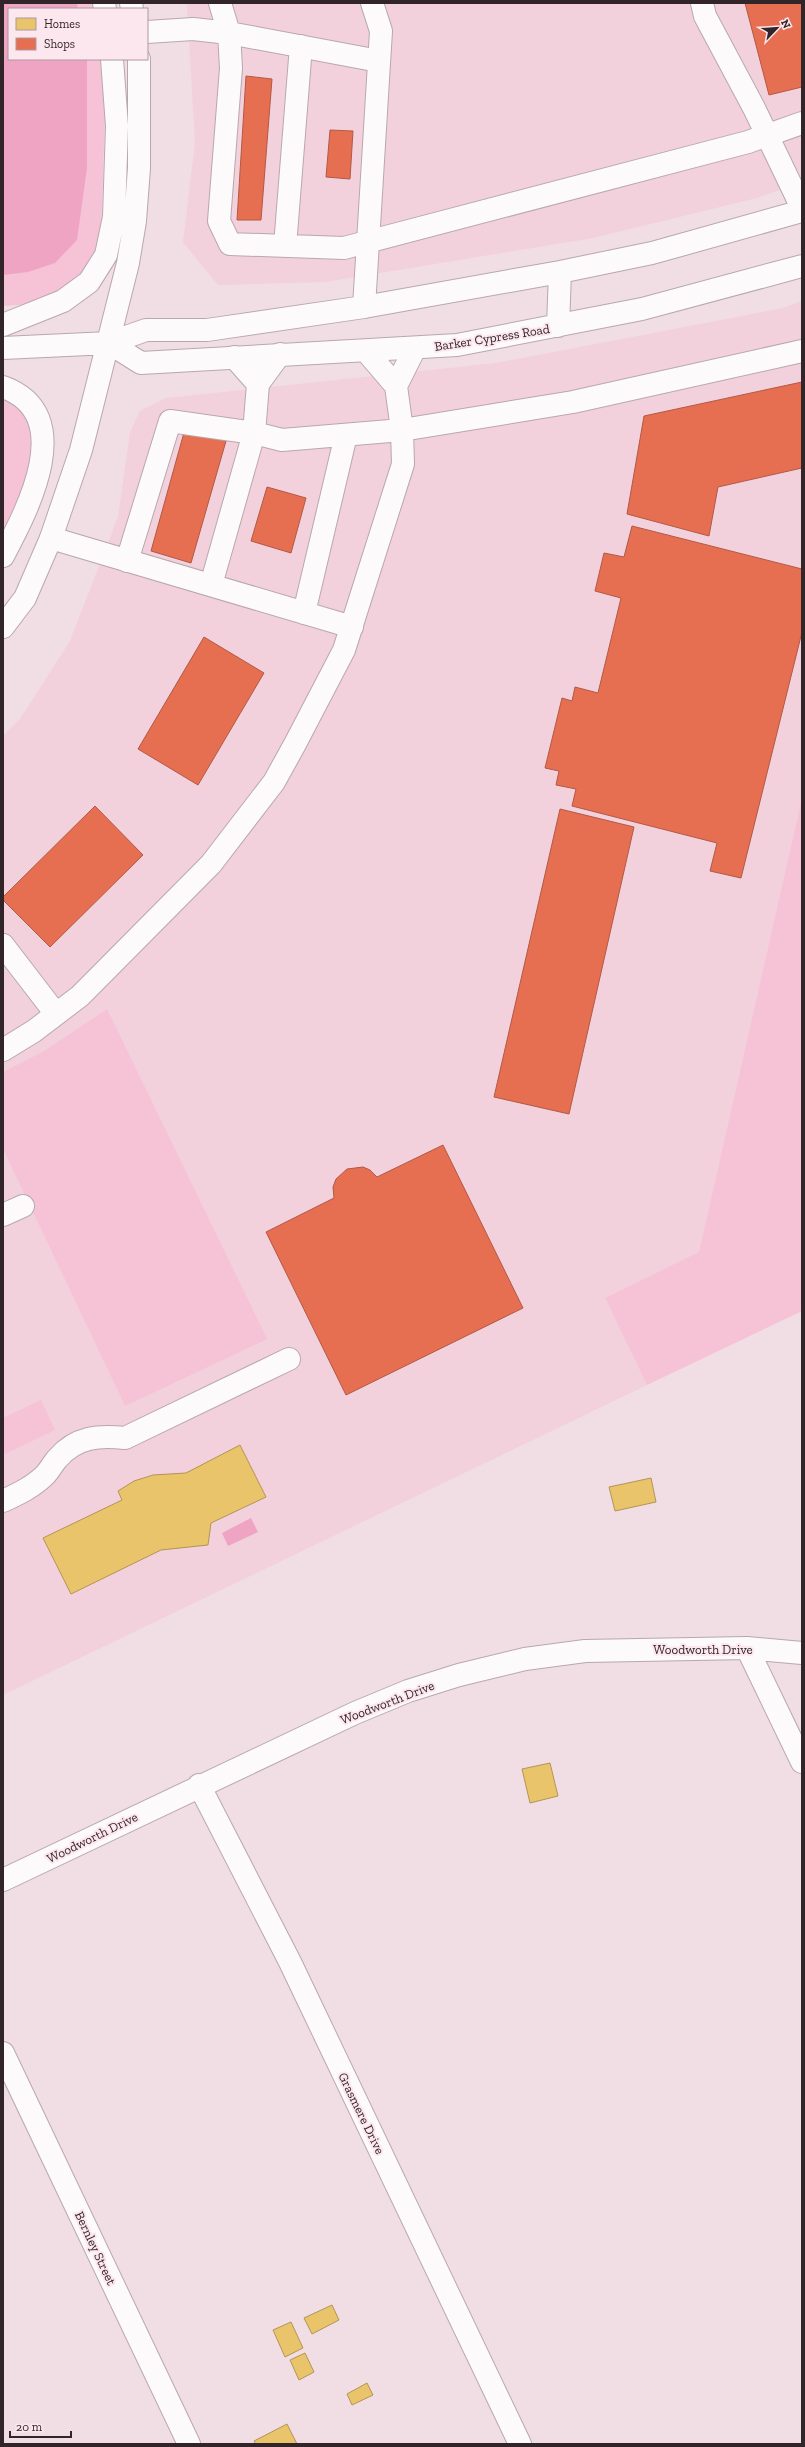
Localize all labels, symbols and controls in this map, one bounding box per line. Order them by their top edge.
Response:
legend [8,8,148,60]
north arrow [757,8,797,48]
text: Homes [44,17,80,31]
text: N [778,17,794,31]
text: Shops [44,37,75,51]
street label: Barker Cypress Road [433,321,551,354]
street label: Woodworth Drive [653,1642,753,1657]
street label: Woodworth Drive [338,1678,436,1727]
street label: Woodworth Drive [44,1809,140,1866]
street label: Grasmere Drive [335,2070,388,2156]
street label: Bernley Street [72,2209,119,2288]
scale bar [10,2413,71,2439]
text: 20 m [16,2420,43,2434]

